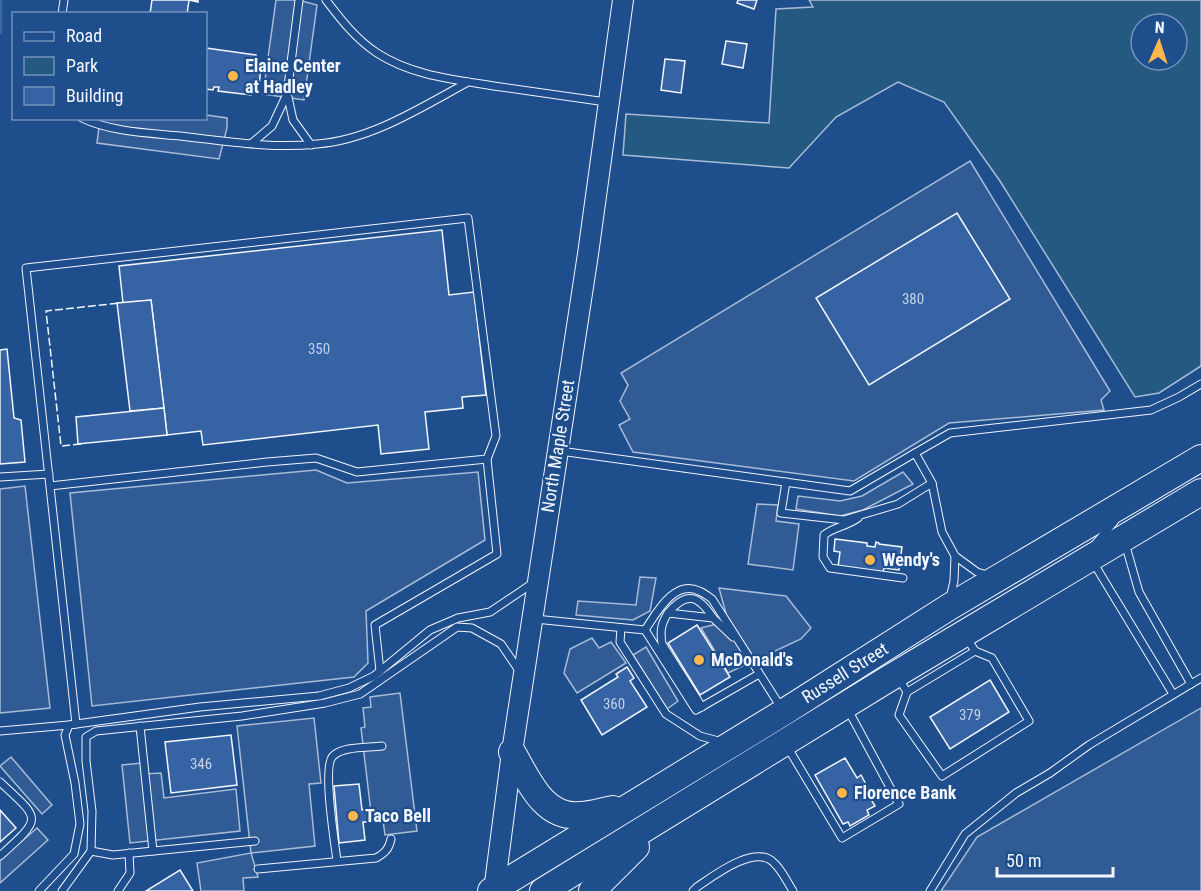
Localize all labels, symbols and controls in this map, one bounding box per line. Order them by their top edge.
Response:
legend [12,12,207,120]
north arrow [1129,12,1189,72]
text: N [1154,18,1165,37]
text: Road [66,25,102,46]
text: Park [66,55,98,76]
place label: Elaine Center at Hadley [245,55,341,97]
marker: Elaine Center at Hadley [226,69,240,83]
text: Building [66,85,123,106]
house number: 380 [902,290,924,308]
house number: 350 [308,340,330,358]
street label: North Maple Street [537,378,578,514]
place label: Wendy's [882,549,940,570]
marker: Wendy's [863,553,877,567]
street label: Russell Street [798,638,892,707]
place label: McDonald's [711,649,793,670]
marker: McDonald's [692,653,706,667]
house number: 360 [603,695,625,713]
house number: 379 [959,706,981,724]
house number: 346 [190,755,212,773]
place label: Florence Bank [854,782,957,803]
marker: Florence Bank [835,786,849,800]
place label: Taco Bell [365,805,431,826]
marker: Taco Bell [346,809,360,823]
scale bar [997,840,1112,878]
text: 50 m [1006,850,1041,871]

